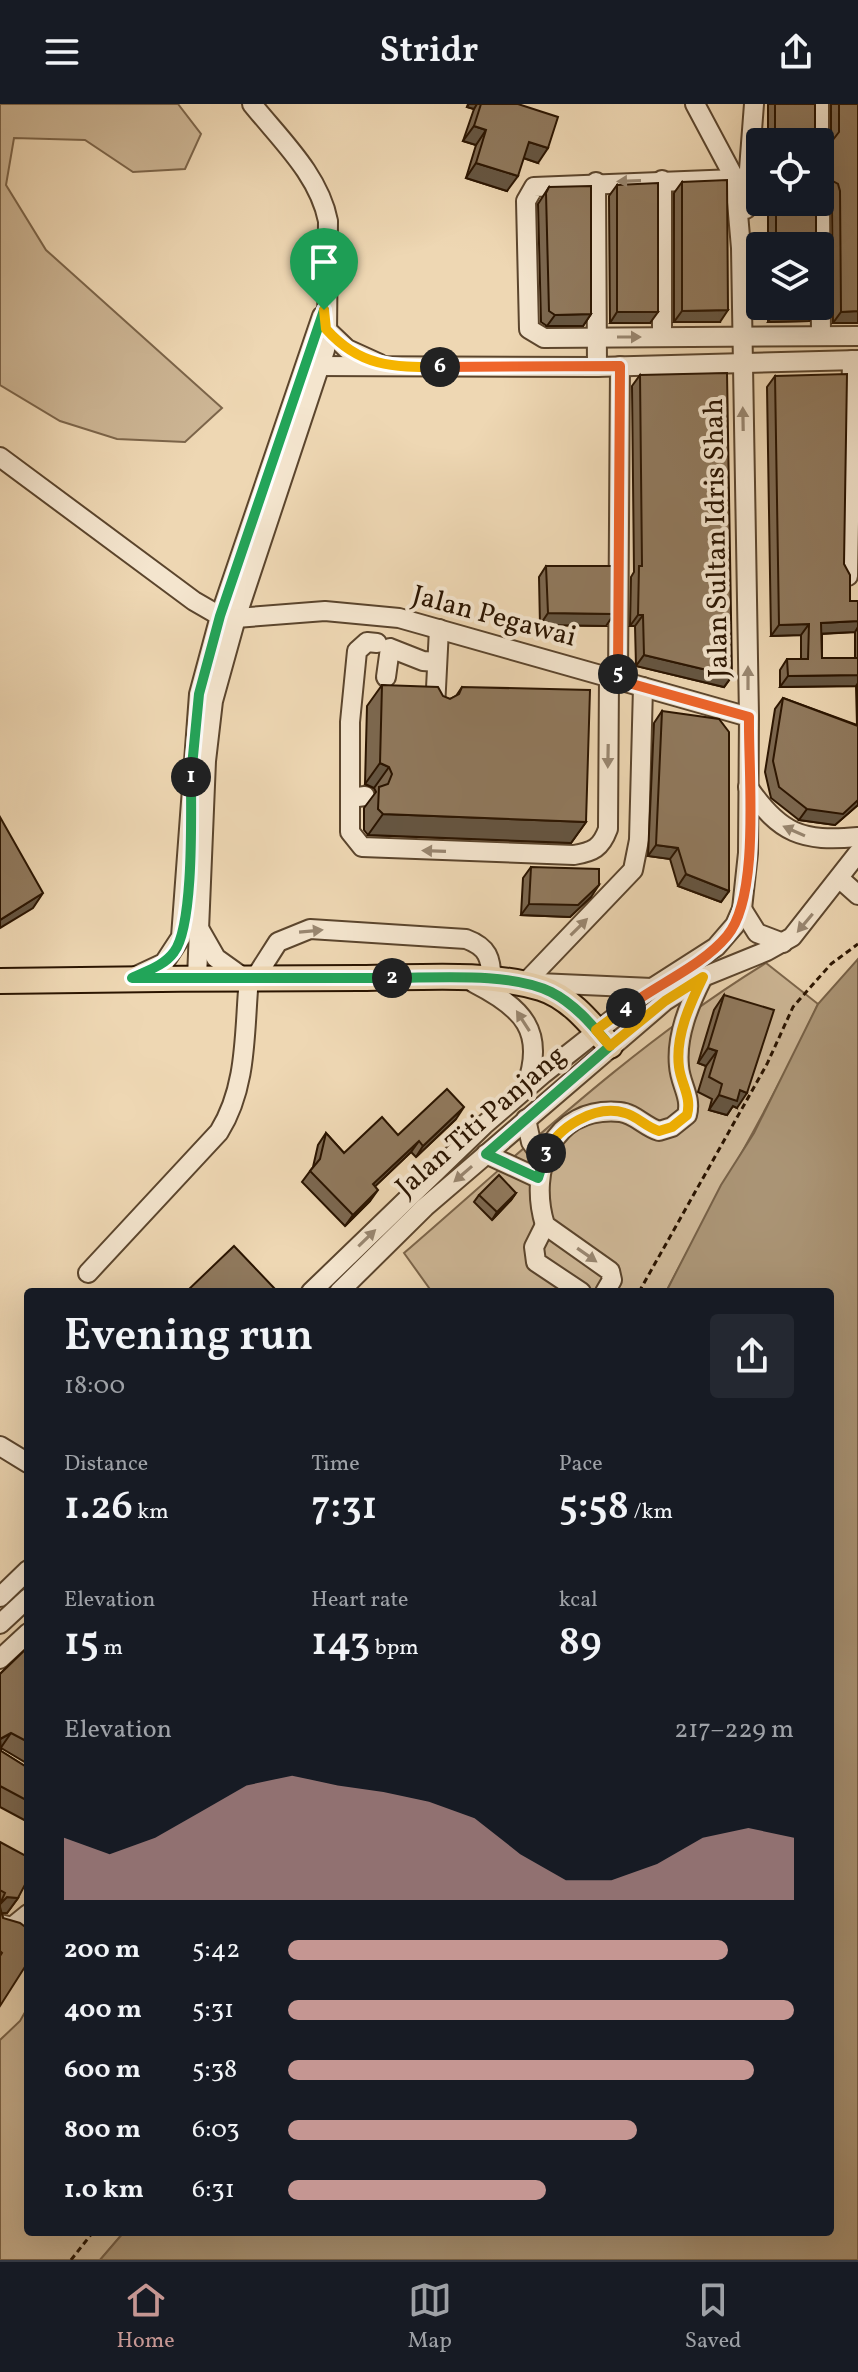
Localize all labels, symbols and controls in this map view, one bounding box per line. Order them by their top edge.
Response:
text: Stridr [380,27,478,77]
icon: menu [40,30,84,74]
icon: share [774,30,818,74]
map controls [746,128,834,320]
button: locate [746,128,834,216]
one-way arrow [616,175,641,188]
pin [290,228,358,310]
button: layers [746,232,834,320]
icon: arrive [302,240,346,284]
one-way arrow [617,331,642,343]
pin: 6 [420,347,460,387]
text: 6 [434,351,446,382]
street label: Jalan Sultan Idris Shah [695,398,739,678]
one-way arrow [737,406,749,431]
street label: Jalan Pegawai [408,576,580,658]
pin: 5 [598,654,638,694]
text: 5 [613,658,623,689]
one-way arrow [742,665,754,690]
one-way arrow [602,744,615,769]
pin: 1 [171,757,211,797]
text: 1 [187,761,195,792]
one-way arrow [783,825,806,838]
one-way arrow [421,845,446,857]
one-way arrow [797,912,814,932]
one-way arrow [570,918,588,937]
one-way arrow [299,924,324,937]
pin: 2 [372,958,412,998]
text: 2 [386,962,398,993]
pin: 4 [606,988,646,1028]
text: 4 [619,992,633,1023]
one-way arrow [516,1011,531,1032]
street label: Jalan Titi Panjang [387,1037,575,1207]
pin: 3 [526,1133,566,1173]
text: 3 [540,1137,552,1168]
one-way arrow [453,1165,473,1182]
one-way arrow [357,1229,376,1247]
one-way arrow [577,1247,598,1262]
text: Evening run [64,1307,313,1368]
button: share [710,1314,794,1398]
text: 18:00 [64,1368,125,1404]
text: Distance [64,1449,148,1480]
text: Time [311,1449,360,1480]
text: Pace [559,1449,603,1480]
text: 1.26 [64,1480,133,1536]
text: 7:31 [311,1480,377,1536]
text: 5:58 [559,1480,629,1536]
text: km [133,1497,169,1528]
text: /km [629,1497,673,1528]
text: Elevation [64,1585,155,1616]
text: Heart rate [311,1585,408,1616]
text: kcal [559,1585,598,1616]
text: 15 [64,1616,99,1672]
text: 143 [311,1616,370,1672]
text: 89 [559,1616,602,1672]
text: m [99,1633,123,1664]
text: bpm [370,1633,419,1664]
text: Elevation [64,1712,172,1748]
text: 217–229 m [674,1712,794,1748]
text: 200 m [64,1932,140,1968]
text: 5:42 [192,1932,240,1968]
text: 400 m [64,1992,142,2028]
text: 5:31 [192,1992,234,2028]
text: 600 m [64,2052,141,2088]
text: 5:38 [192,2052,237,2088]
text: 800 m [64,2112,141,2148]
text: 6:03 [192,2112,240,2148]
text: 1.0 km [64,2172,144,2208]
text: 6:31 [192,2172,235,2208]
tab: Home [117,2278,175,2357]
tab: Map [408,2278,452,2357]
tab: Saved [685,2278,741,2357]

